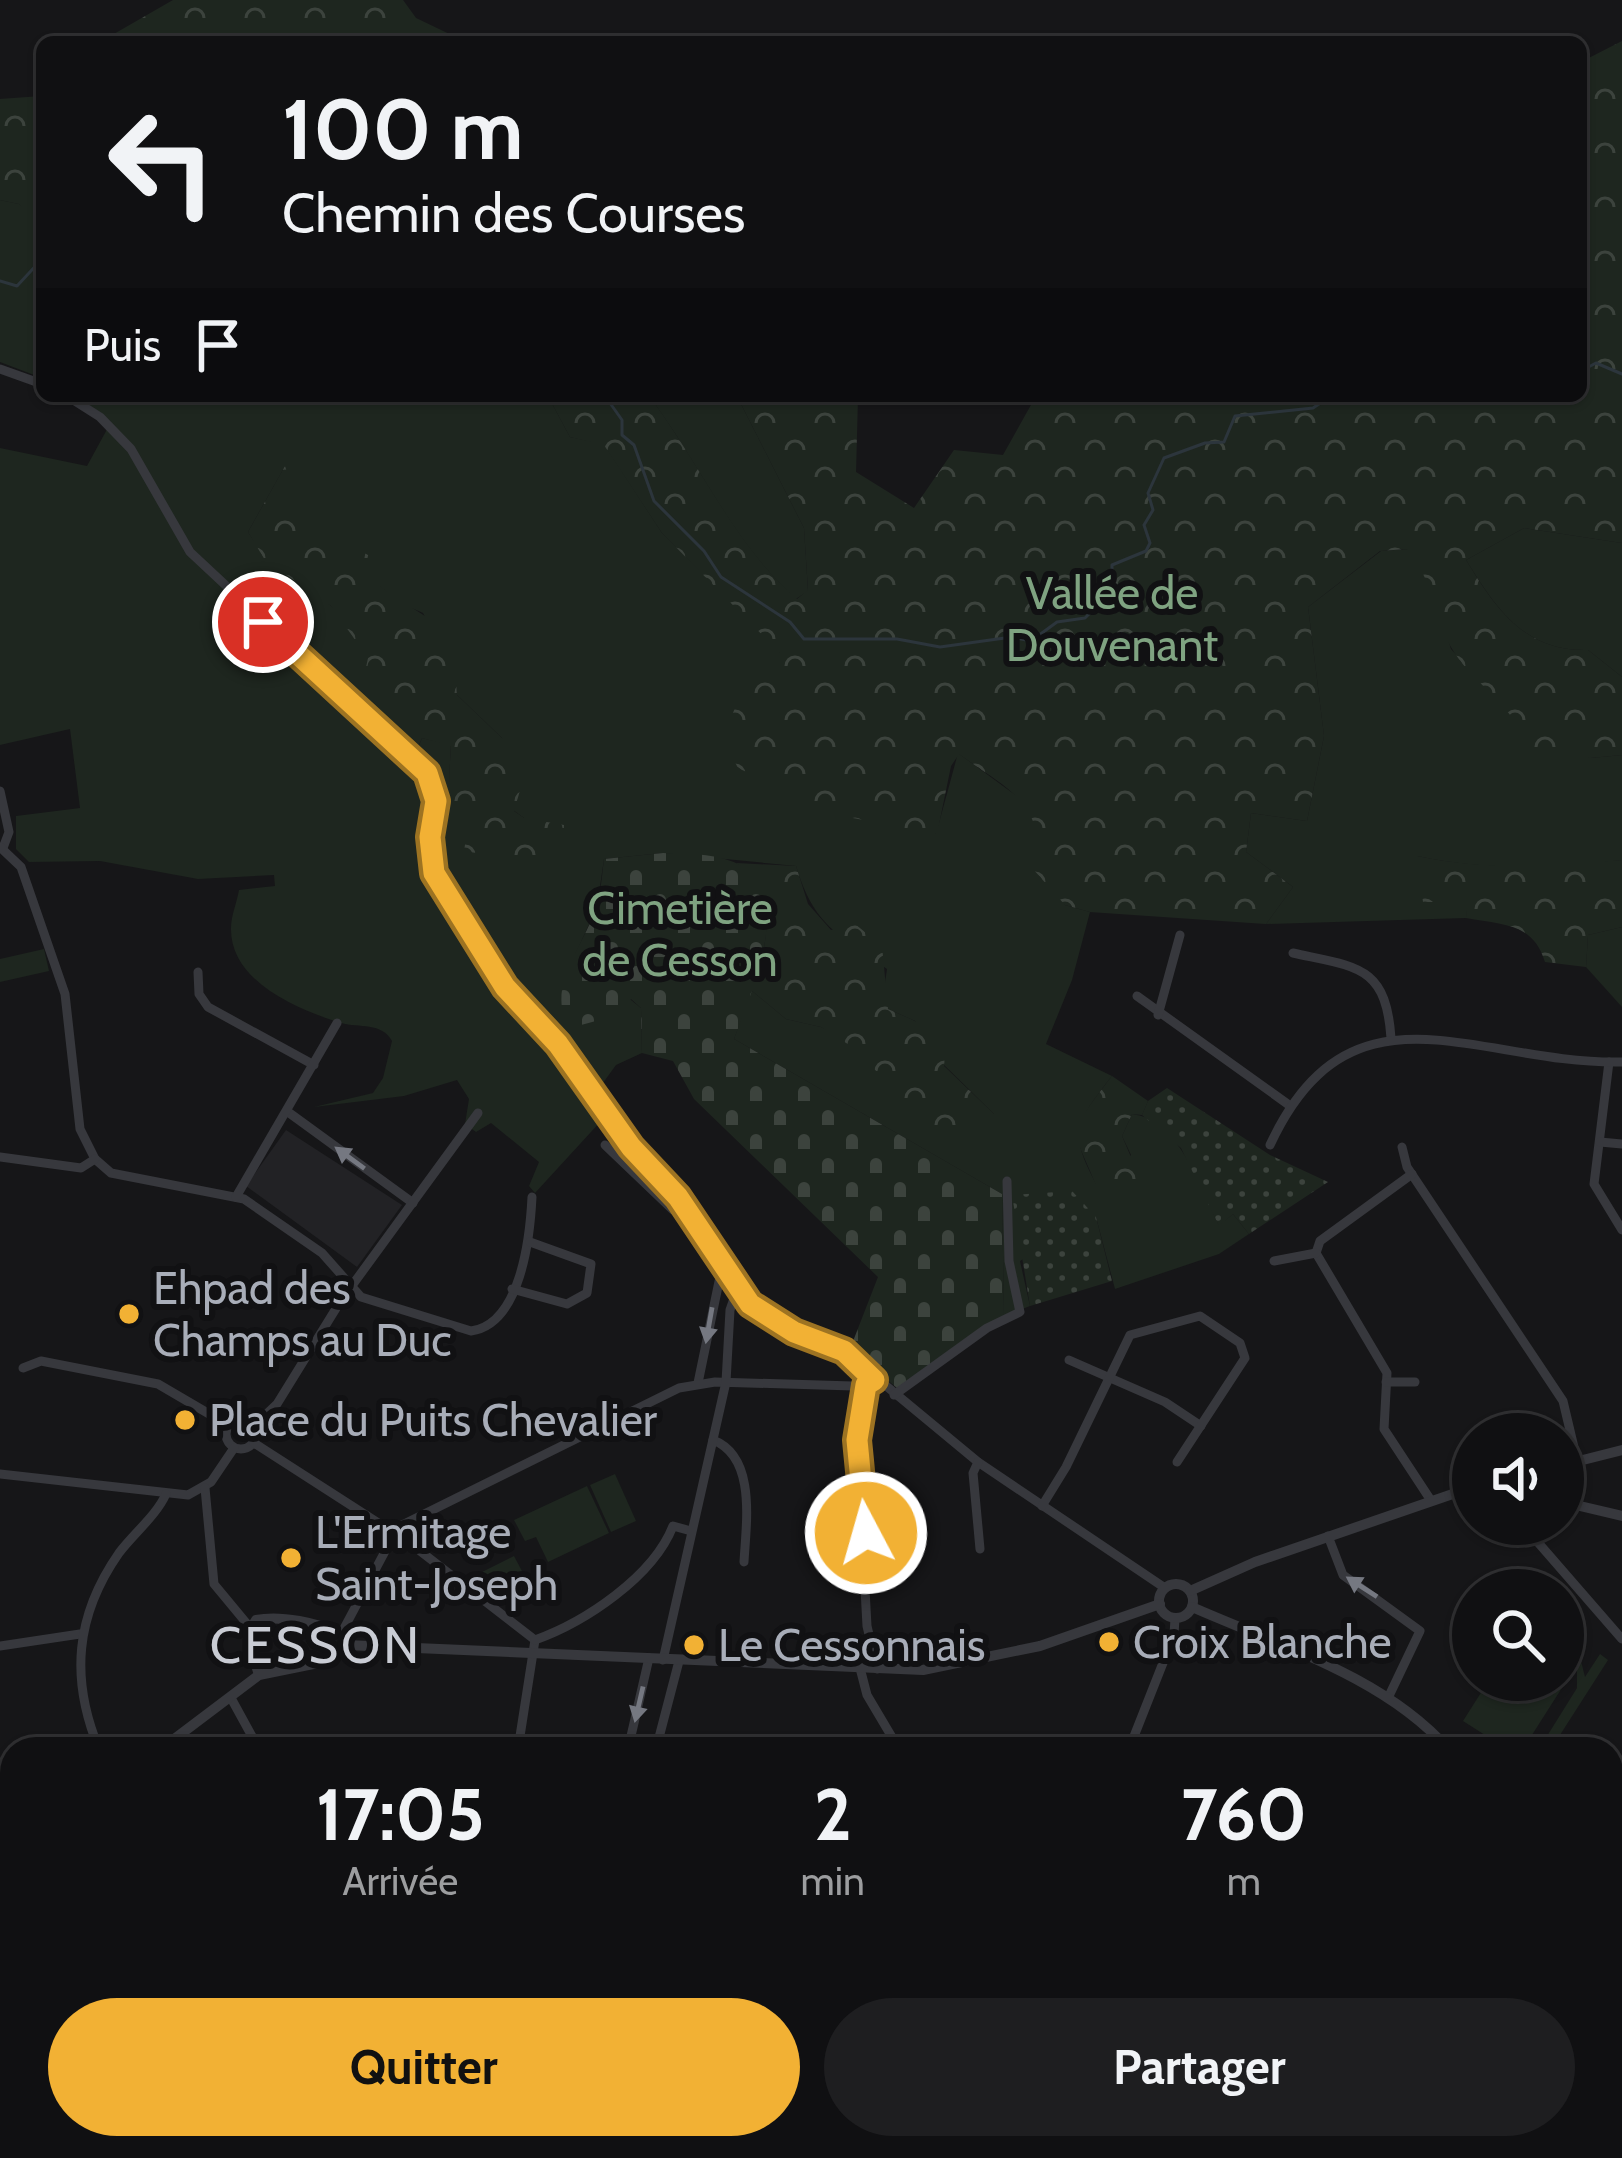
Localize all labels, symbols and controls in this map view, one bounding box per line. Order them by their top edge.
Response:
text: 100 m [282,78,524,180]
icon: left [84,84,240,240]
text: Chemin des Courses [282,180,745,246]
icon: arrive [185,312,251,378]
text: Puis [84,318,161,372]
park label: Vallée de Douvenant [1006,566,1218,672]
pin [212,571,314,673]
icon: arrive [230,589,296,655]
park label: Cimetière de Cesson [582,881,778,987]
one-way arrow [334,1146,366,1170]
place label: Ehpad des Champs au Duc [153,1261,452,1367]
marker: Ehpad des Champs au Duc [116,1301,142,1327]
one-way arrow [699,1306,718,1344]
place label: Place du Puits Chevalier [209,1393,658,1447]
marker: Place du Puits Chevalier [172,1407,198,1433]
map controls [1452,1413,1584,1701]
button: sound [1452,1413,1584,1545]
position arrow [803,1470,929,1596]
place label: L'Ermitage Saint-Joseph [315,1505,558,1611]
marker: L'Ermitage Saint-Joseph [278,1545,304,1571]
button: search [1452,1569,1584,1701]
one-way arrow [1345,1577,1378,1599]
district label: CESSON [210,1614,422,1676]
place label: Croix Blanche [1133,1615,1392,1669]
place label: Le Cessonnais [718,1618,985,1672]
marker: Croix Blanche [1096,1629,1122,1655]
marker: Le Cessonnais [681,1632,707,1658]
one-way arrow [629,1685,648,1722]
text: 17:05 [316,1771,485,1858]
text: 2 [814,1771,852,1858]
text: 760 [1181,1771,1307,1858]
text: Arrivée [342,1857,458,1905]
text: min [801,1857,865,1905]
text: m [1227,1857,1261,1905]
button: Quitter [48,1998,800,2136]
button: Partager [824,1998,1575,2136]

